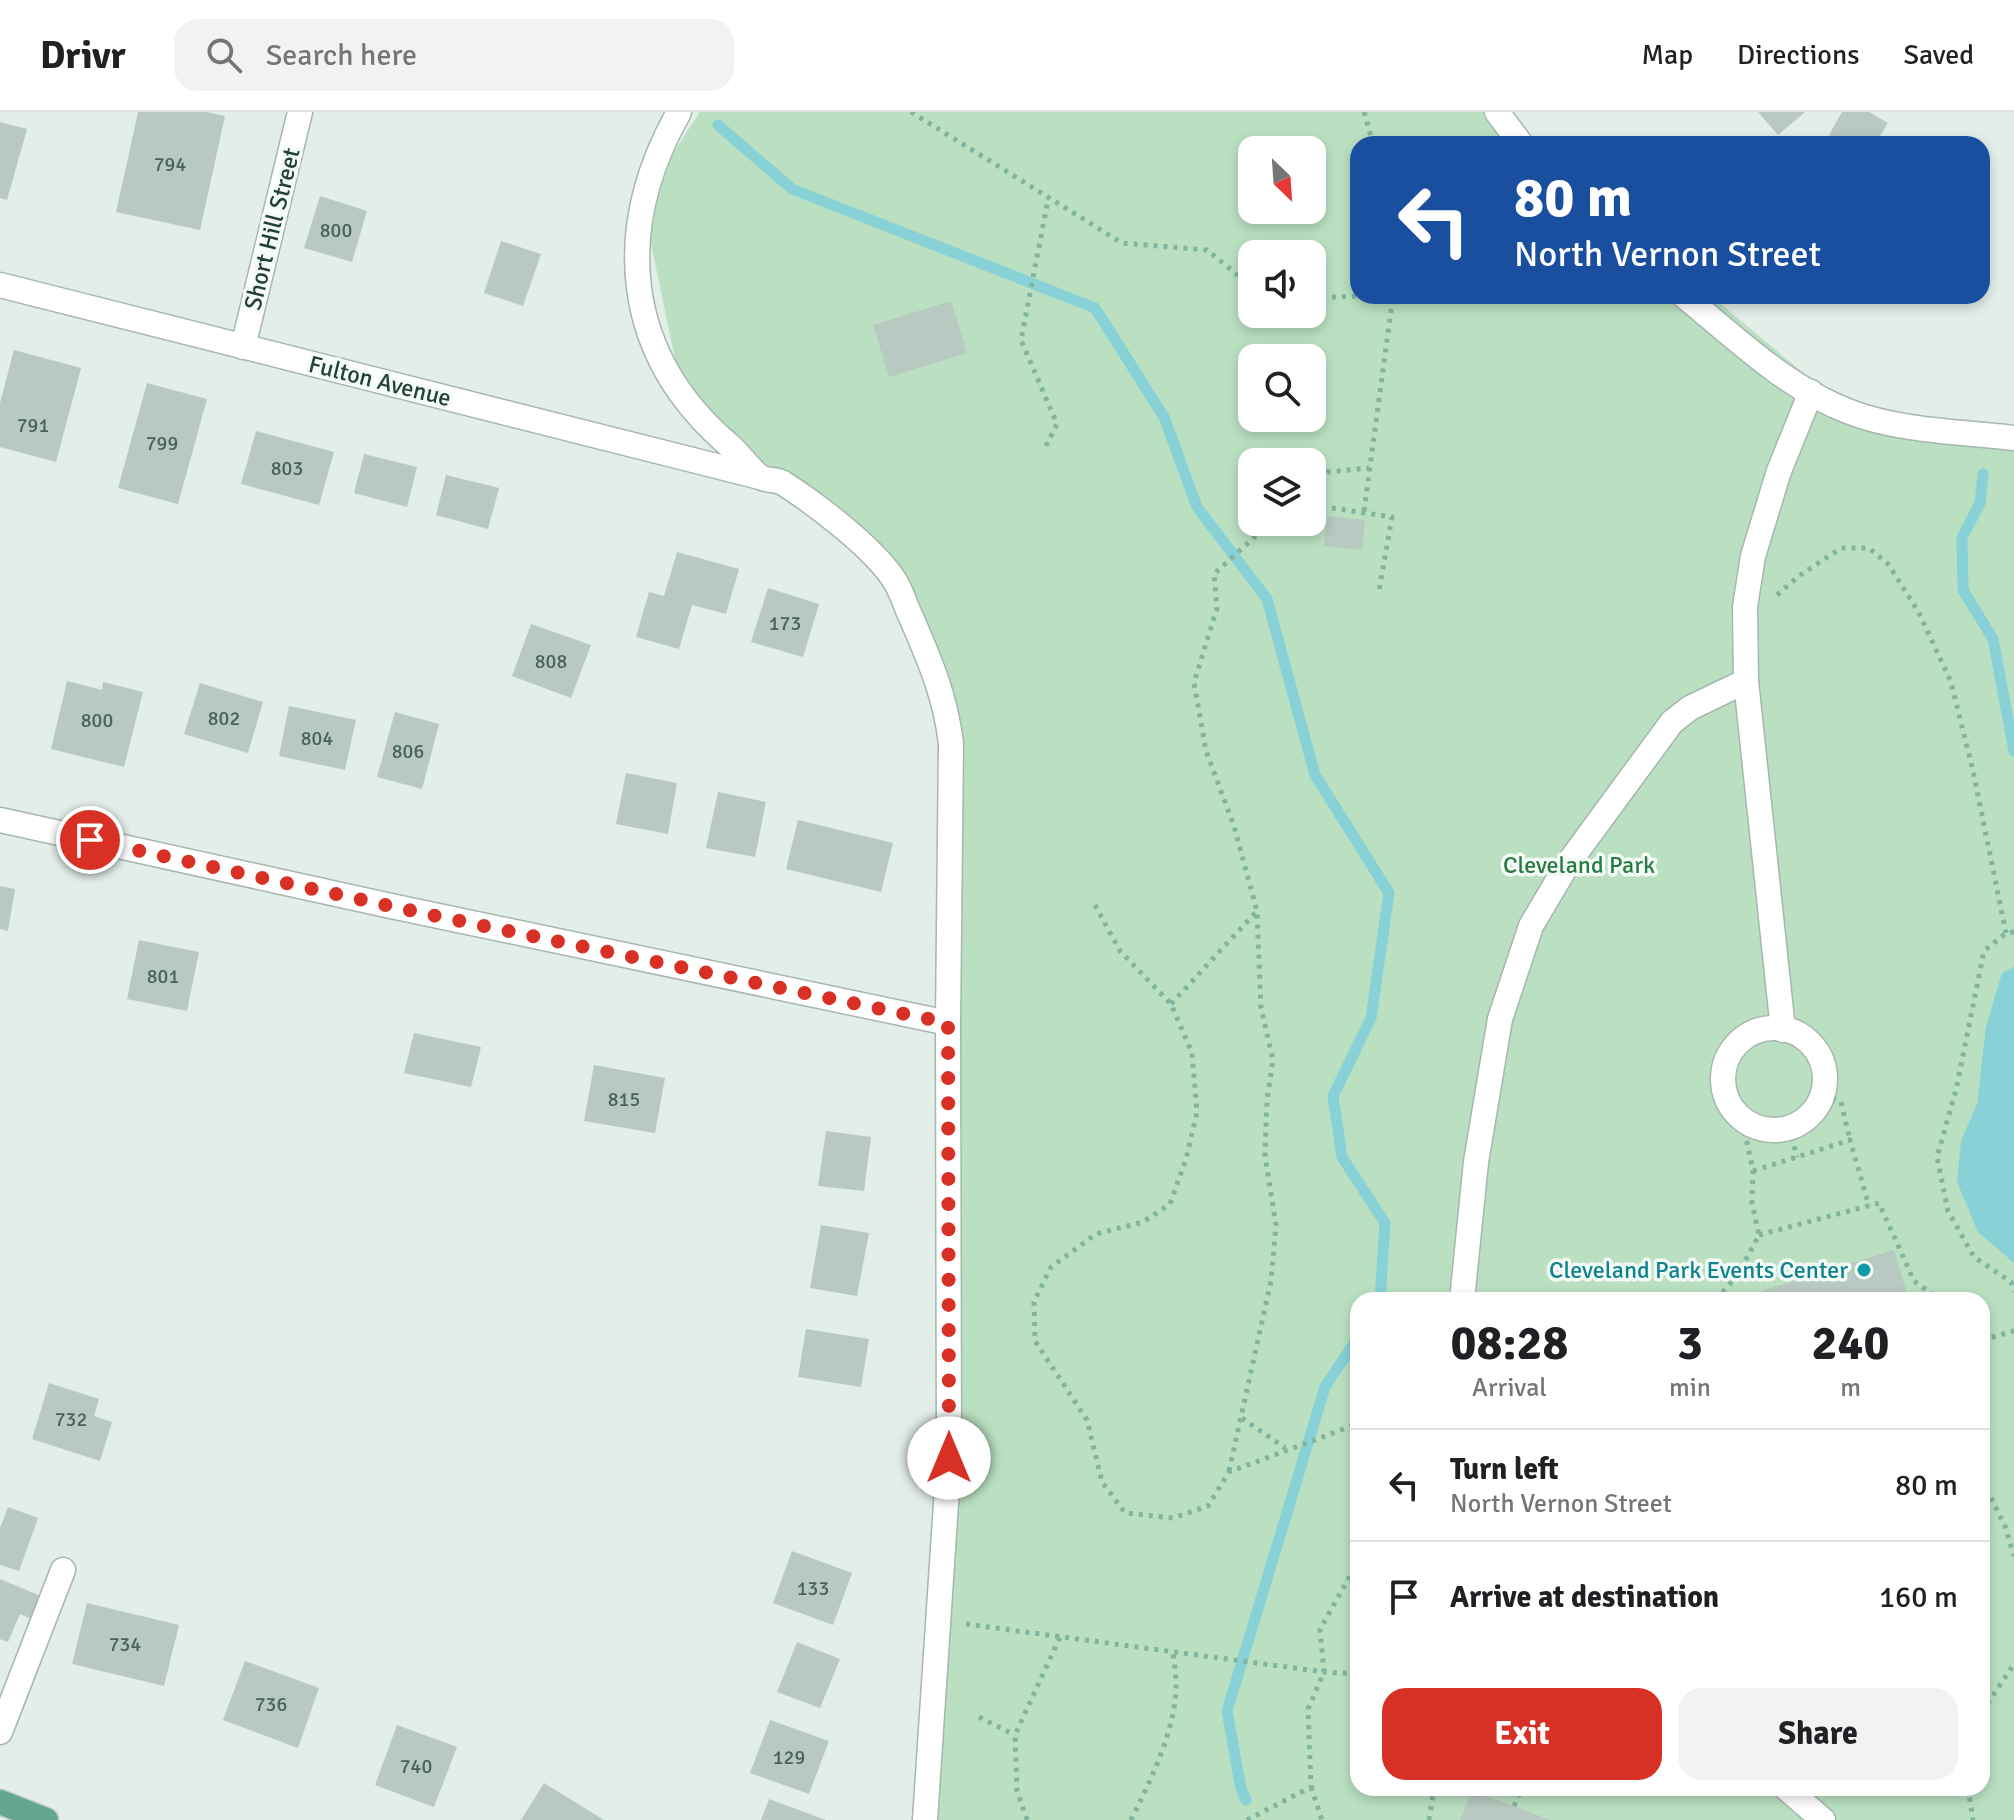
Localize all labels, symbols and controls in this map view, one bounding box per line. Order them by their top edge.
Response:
search box [174,19,734,91]
text: Drivr [40,32,126,79]
icon: search [202,33,246,77]
text: Search here [266,37,417,74]
text: Map [1641,38,1693,72]
text: Directions [1737,38,1859,72]
text: Saved [1903,38,1974,72]
north arrow [1238,136,1326,224]
map controls [1238,136,1326,536]
street label: Short Hill Street [237,145,307,313]
house number: 794 [154,152,186,177]
text: 80 m [1514,163,1632,232]
icon: left [1382,168,1486,272]
house number: 800 [320,218,352,243]
text: North Vernon Street [1514,232,1821,277]
button: sound [1238,240,1326,328]
button: search [1238,344,1326,432]
street label: Fulton Avenue [306,349,454,413]
house number: 791 [17,413,49,438]
house number: 799 [146,431,178,456]
button: layers [1238,448,1326,536]
house number: 803 [271,456,303,481]
house number: 173 [769,611,801,636]
house number: 808 [535,649,567,674]
house number: 802 [208,706,240,731]
house number: 800 [81,708,113,733]
house number: 804 [301,726,333,751]
house number: 806 [392,739,424,764]
pin [56,806,124,874]
icon: arrive [68,818,112,862]
park label: Cleveland Park [1503,850,1655,880]
house number: 801 [147,964,179,989]
house number: 815 [608,1087,640,1112]
place label: Cleveland Park Events Center [1549,1255,1848,1285]
marker: Cleveland Park Events Center [1855,1261,1873,1279]
text: 08:28 [1451,1314,1568,1373]
text: 3 [1677,1314,1703,1373]
text: 240 [1812,1314,1889,1373]
text: Arrival [1472,1372,1547,1404]
text: min [1669,1372,1711,1404]
text: m [1840,1372,1861,1404]
house number: 732 [55,1407,87,1432]
position arrow [907,1416,991,1500]
text: Turn left [1450,1451,1559,1488]
icon: left [1382,1463,1426,1507]
text: 80 m [1895,1467,1958,1504]
text: North Vernon Street [1450,1488,1672,1520]
icon: arrive [1382,1575,1426,1619]
house number: 133 [797,1576,829,1601]
text: Arrive at destination [1450,1579,1719,1616]
text: 160 m [1879,1579,1958,1616]
house number: 734 [109,1632,141,1657]
button: Exit [1382,1688,1662,1780]
button: Share [1678,1688,1958,1780]
house number: 736 [255,1692,287,1717]
house number: 129 [773,1745,805,1770]
house number: 740 [400,1754,432,1779]

